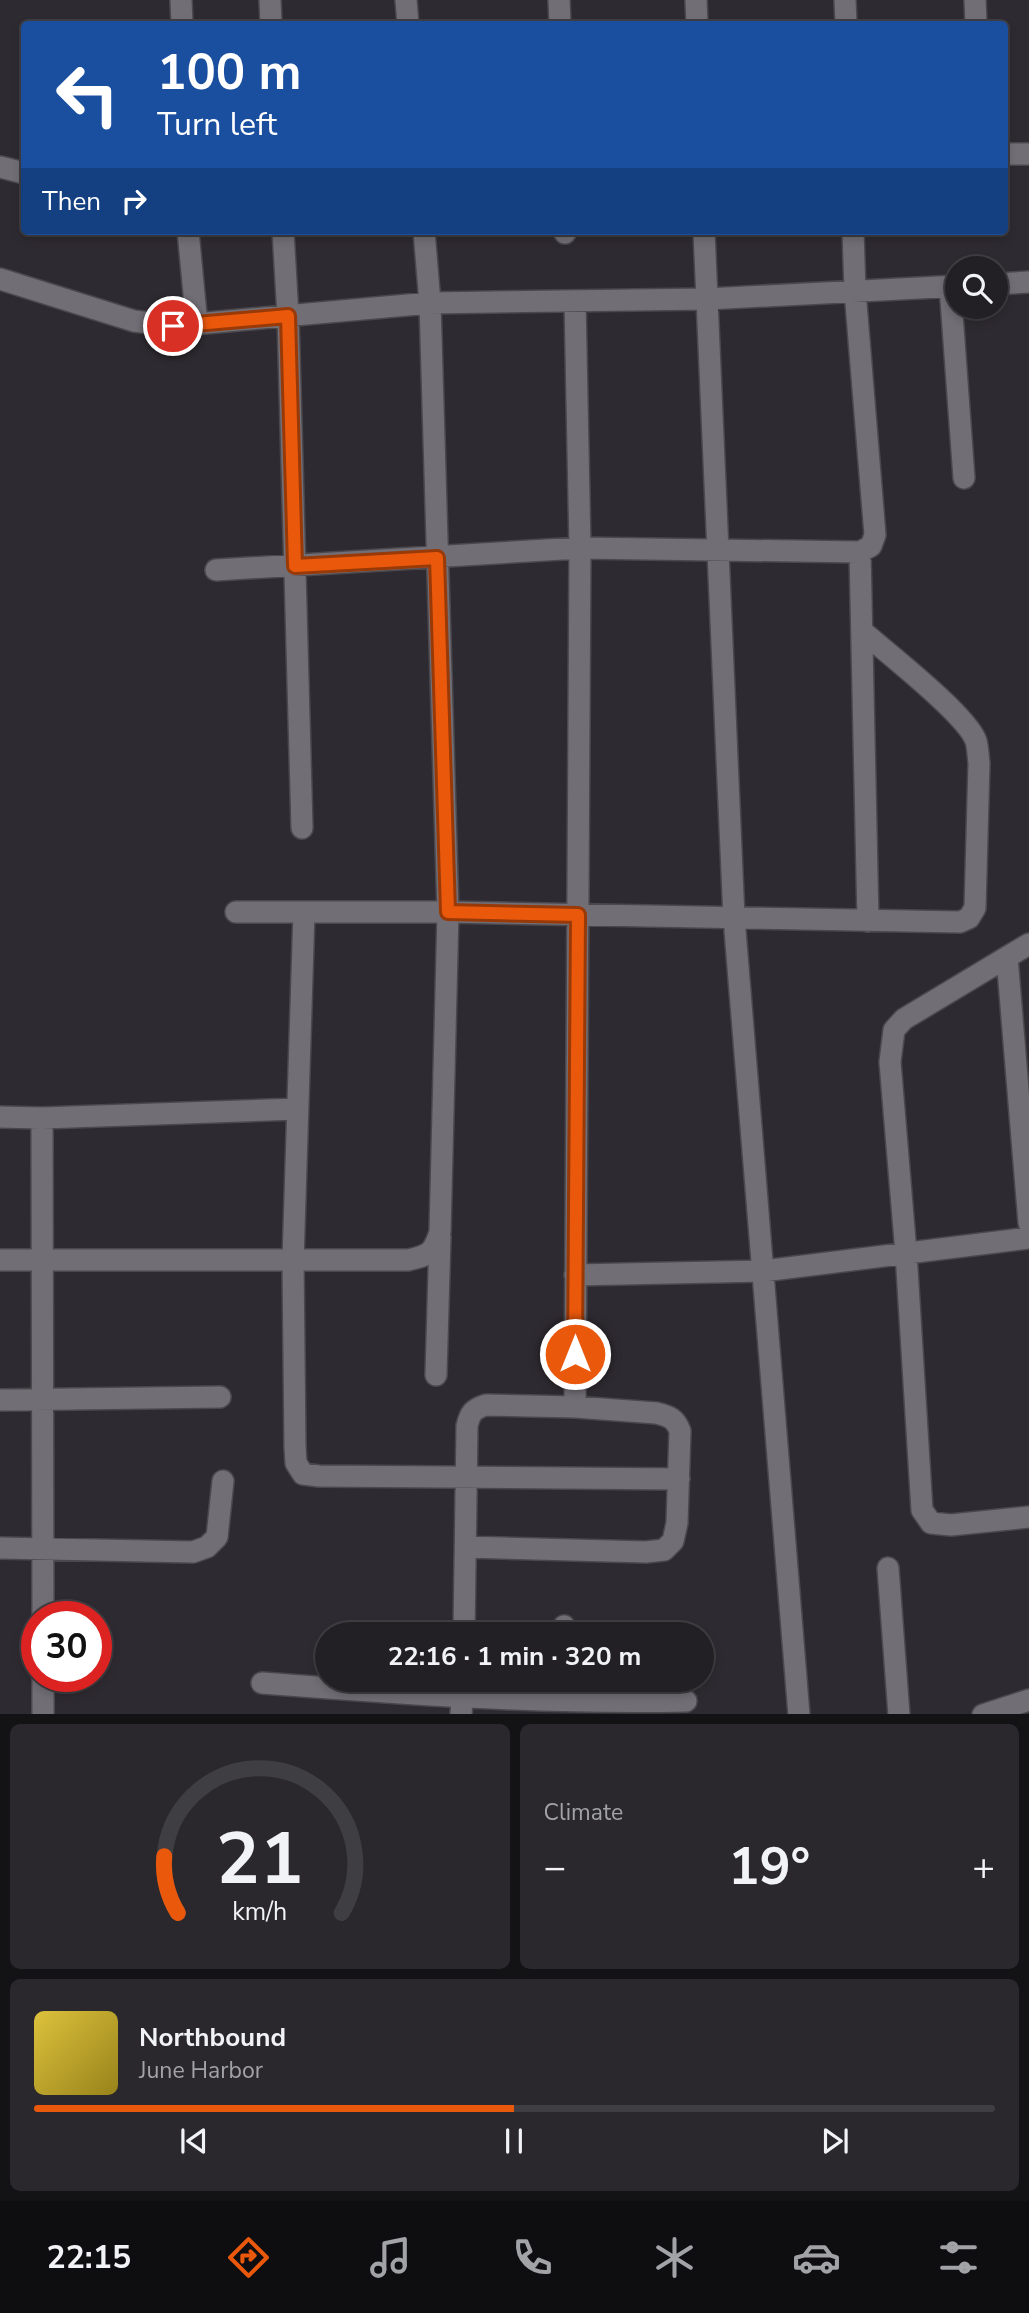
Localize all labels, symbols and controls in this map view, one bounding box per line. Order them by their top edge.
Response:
text: 100 m [157,39,301,106]
icon: left [42,49,133,140]
text: Turn left [157,103,277,146]
icon: right [115,182,153,220]
text: Then [42,184,101,219]
map controls [945,256,1008,319]
button: search [945,256,1008,319]
pin [143,296,203,356]
icon: arrive [154,307,192,345]
position arrow [538,1317,612,1391]
speed limit sign: 30 [21,1601,112,1692]
text: 22:16 · 1 min · 320 m [388,1639,641,1674]
text: Climate [544,1797,623,1828]
text: 21 [216,1809,303,1909]
text: 19° [728,1831,810,1902]
text: − [544,1842,566,1893]
text: + [972,1842,995,1893]
text: km/h [232,1894,287,1928]
text: Northbound [139,2020,286,2055]
text: June Harbor [139,2055,263,2086]
icon: previous [175,2122,213,2160]
icon: pause [495,2122,533,2160]
icon: next [816,2122,854,2160]
icon: directions [224,2233,273,2282]
icon: music [366,2233,415,2282]
icon: phone [508,2233,557,2282]
icon: climate [650,2233,699,2282]
icon: car [792,2233,841,2282]
icon: filters [934,2233,983,2282]
text: 22:15 [46,2236,131,2279]

